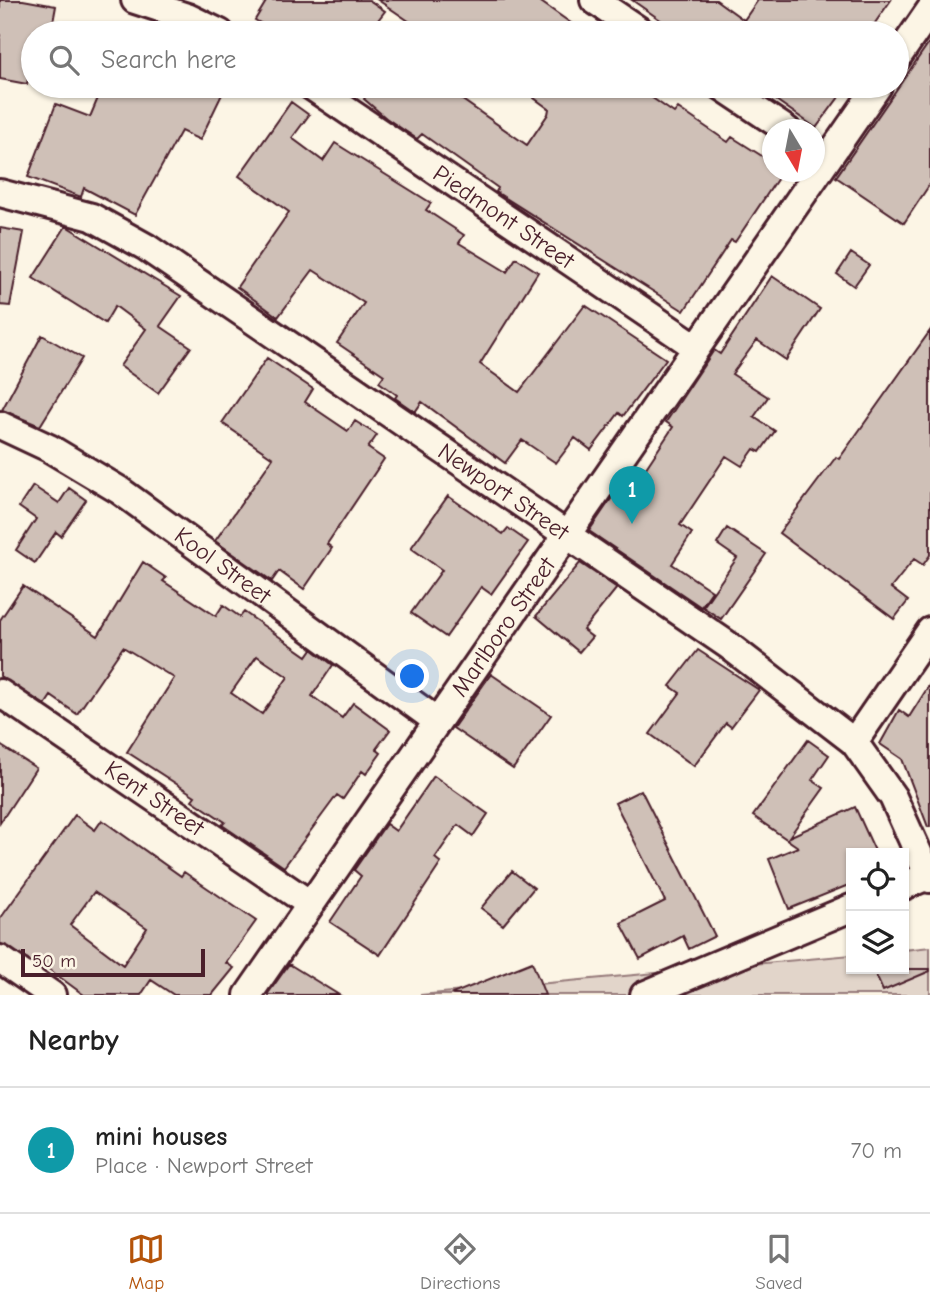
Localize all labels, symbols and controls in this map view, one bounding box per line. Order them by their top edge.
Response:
search box [21,21,909,98]
icon: search [45,41,83,79]
text: Search here [101,45,236,75]
north arrow [762,119,825,182]
street label: Piedmont Street [428,159,581,275]
street label: Newport Street [433,437,575,547]
pin: 1 [609,466,655,524]
street label: Kool Street [169,521,277,610]
street label: Marlboro Street [445,551,562,702]
your location [395,659,429,693]
street label: Kent Street [100,755,210,842]
map controls [846,848,909,974]
button: locate [846,848,909,911]
button: layers [846,911,909,974]
scale bar [21,946,205,978]
text: 50 m [32,950,76,972]
text: Nearby [28,1023,119,1058]
text: mini houses [95,1122,227,1152]
text: 1 [46,1137,56,1164]
text: 70 m [850,1137,902,1164]
text: Place · Newport Street [95,1152,313,1179]
tab: Map [127,1230,165,1294]
tab: Directions [420,1230,500,1294]
tab: Saved [755,1230,803,1294]

